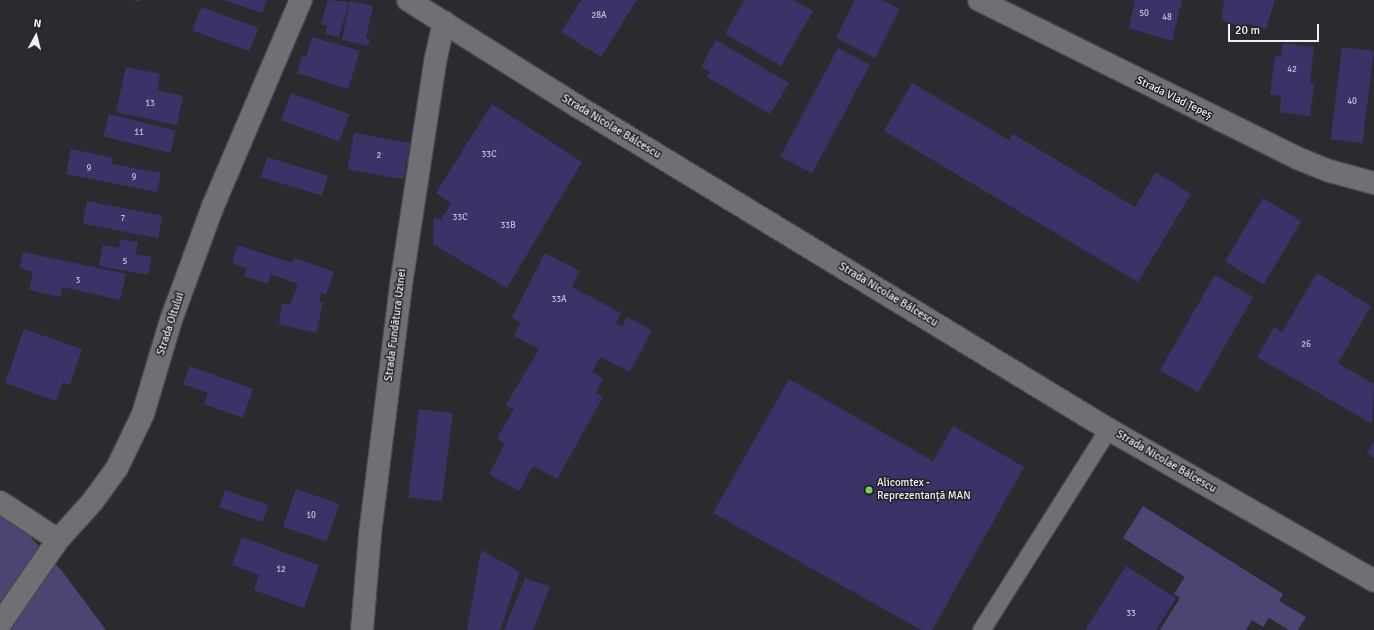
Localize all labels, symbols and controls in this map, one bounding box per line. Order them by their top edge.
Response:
house number: 50 [1139,9,1149,19]
house number: 28A [591,11,607,21]
house number: 48 [1162,13,1172,23]
north arrow [16,16,56,56]
scale bar [1230,16,1321,42]
text: N [33,17,42,31]
text: 20 m [1235,23,1260,38]
house number: 42 [1287,65,1297,75]
street label: Strada Vlad Țepeș [1134,74,1214,122]
street label: Strada Nicolae Bălcescu [559,92,663,162]
house number: 40 [1347,97,1357,107]
house number: 13 [145,99,155,109]
house number: 11 [134,128,144,138]
house number: 33C [481,150,497,160]
house number: 2 [377,151,381,161]
house number: 9 [87,164,91,174]
house number: 9 [132,173,136,183]
house number: 33C [452,213,468,223]
house number: 7 [121,214,125,224]
house number: 33B [500,221,516,231]
house number: 5 [123,257,127,267]
street label: Strada Nicolae Bălcescu [836,260,940,330]
street label: Strada Fundătura Uzinei [383,268,409,382]
house number: 3 [76,276,80,286]
street label: Strada Oltului [155,291,187,357]
house number: 33A [551,295,567,305]
house number: 26 [1301,340,1311,350]
street label: Strada Nicolae Bălcescu [1114,428,1218,496]
place label: Alicomtex - Reprezentanță MAN [877,477,971,503]
marker: Alicomtex - Reprezentanță MAN [864,485,874,495]
house number: 10 [306,511,316,521]
house number: 12 [276,565,286,575]
house number: 33 [1126,609,1136,619]

